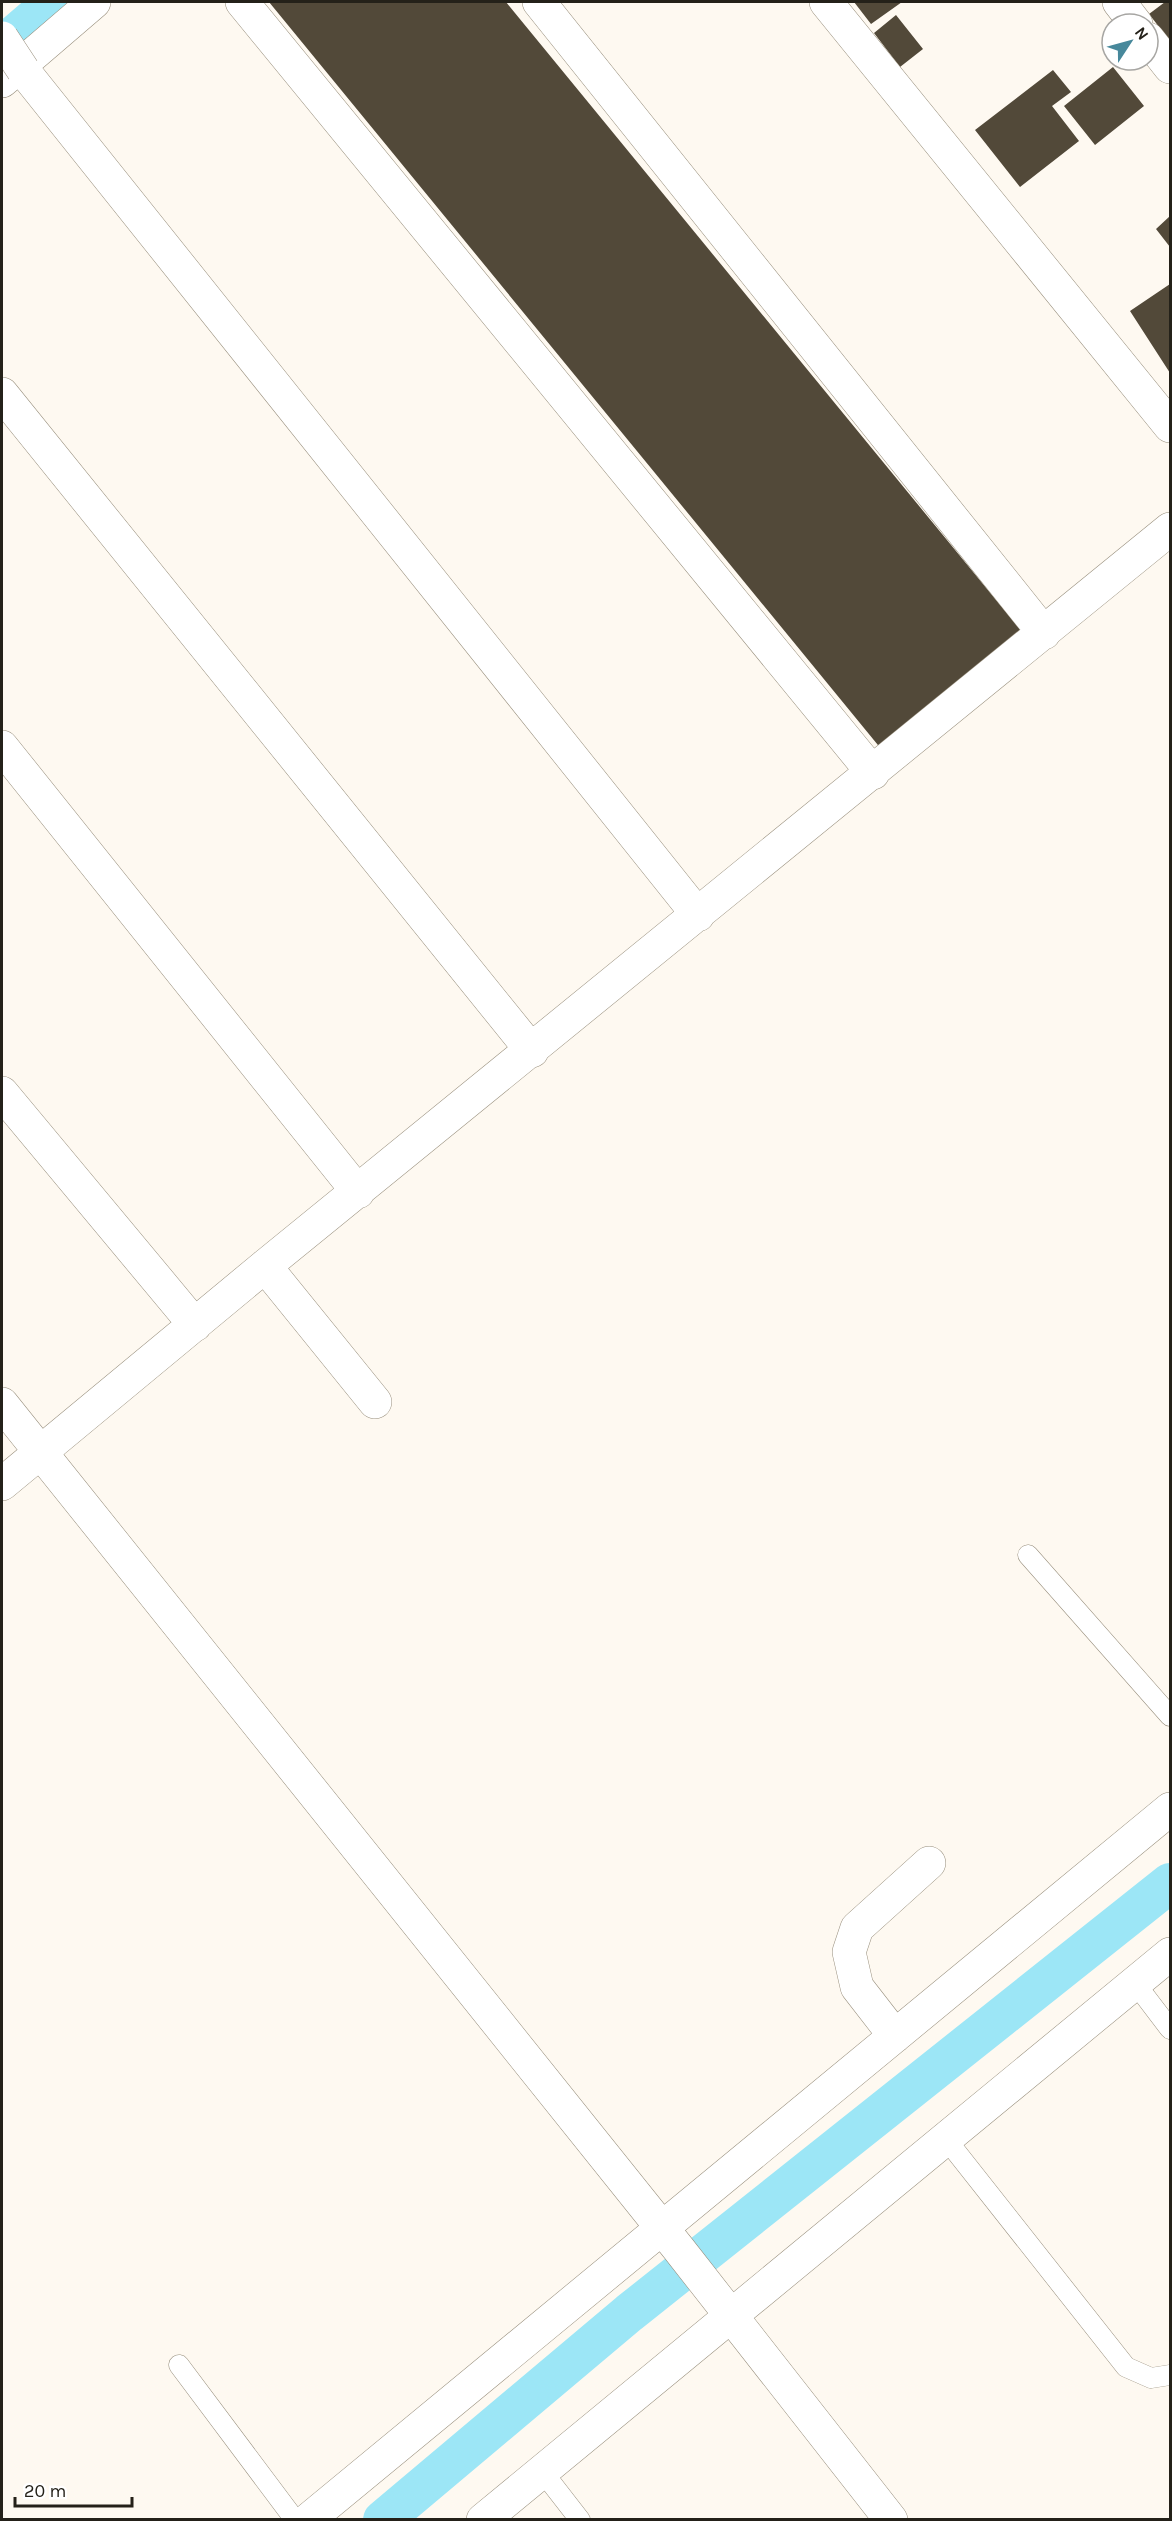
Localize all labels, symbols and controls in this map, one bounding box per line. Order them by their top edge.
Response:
north arrow [1100,12,1160,72]
text: N [1131,23,1153,44]
scale bar [15,2470,132,2508]
text: 20 m [24,2480,66,2502]

